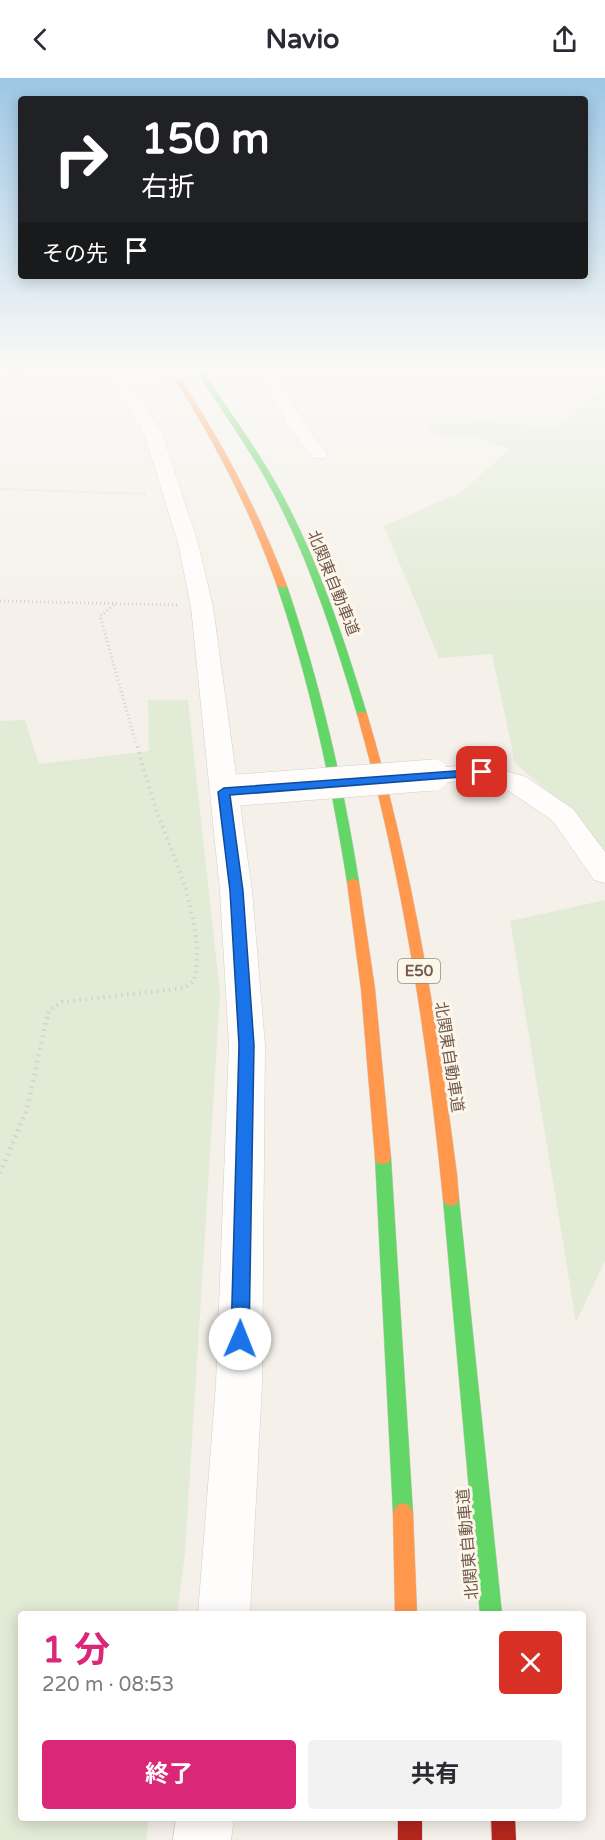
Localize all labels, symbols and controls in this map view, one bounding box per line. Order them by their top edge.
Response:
icon: back [24,23,57,56]
text: Navio [265,23,340,56]
icon: share [548,23,581,56]
text: 150 m [141,114,270,165]
icon: right [42,120,120,198]
text: 右折 [141,171,195,204]
icon: arrive [120,234,153,267]
text: その先 [42,241,108,267]
street label: 北関東自動車道 [303,527,363,639]
pin [456,746,507,797]
icon: arrive [465,755,498,788]
road number: E50 [398,959,440,983]
street label: 北関東自動車道 [430,1000,468,1114]
position arrow [208,1307,272,1371]
street label: 北関東自動車道 [453,1487,483,1601]
text: 1 分 [42,1629,110,1672]
button: close [499,1631,562,1694]
text: 220 m · 08:53 [42,1673,174,1697]
button: 終了 [42,1740,296,1809]
button: 共有 [308,1740,562,1809]

